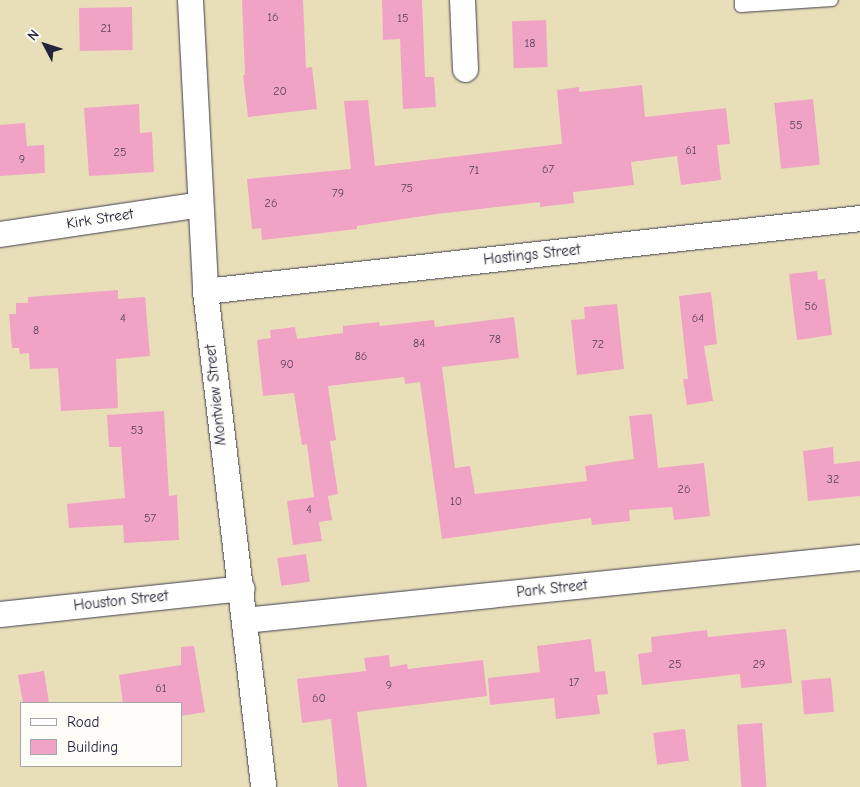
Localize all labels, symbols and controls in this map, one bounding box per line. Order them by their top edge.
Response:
house number: 16 [267,11,279,25]
house number: 15 [397,12,409,26]
north arrow [20,20,70,70]
house number: 21 [100,22,112,36]
text: N [24,26,43,44]
house number: 18 [525,37,535,51]
house number: 20 [273,85,287,99]
house number: 55 [789,119,803,133]
house number: 61 [685,144,697,158]
house number: 25 [114,146,126,160]
house number: 9 [19,153,25,167]
house number: 67 [542,163,554,177]
house number: 71 [469,164,479,178]
house number: 75 [401,182,413,196]
house number: 79 [332,187,344,201]
house number: 26 [265,197,277,211]
street label: Kirk Street [65,205,135,233]
street label: Hastings Street [483,241,581,269]
house number: 56 [804,300,818,314]
house number: 4 [120,312,126,326]
house number: 64 [692,312,704,326]
house number: 8 [33,324,39,338]
house number: 78 [489,333,501,347]
house number: 84 [413,337,425,351]
house number: 72 [592,338,604,352]
street label: Montview Street [202,343,230,447]
house number: 86 [355,350,367,364]
house number: 90 [280,358,294,372]
house number: 53 [131,424,143,438]
house number: 32 [827,473,839,487]
house number: 26 [678,483,690,497]
house number: 10 [450,495,462,509]
house number: 4 [306,503,312,517]
house number: 57 [144,512,156,526]
street label: Park Street [516,576,588,602]
street label: Houston Street [73,587,169,615]
house number: 25 [669,658,681,672]
house number: 29 [753,658,765,672]
house number: 17 [569,676,579,690]
house number: 9 [386,679,392,693]
house number: 61 [155,682,167,696]
house number: 60 [312,692,326,706]
legend [20,702,182,767]
text: Road [67,713,99,731]
text: Building [67,738,118,756]

